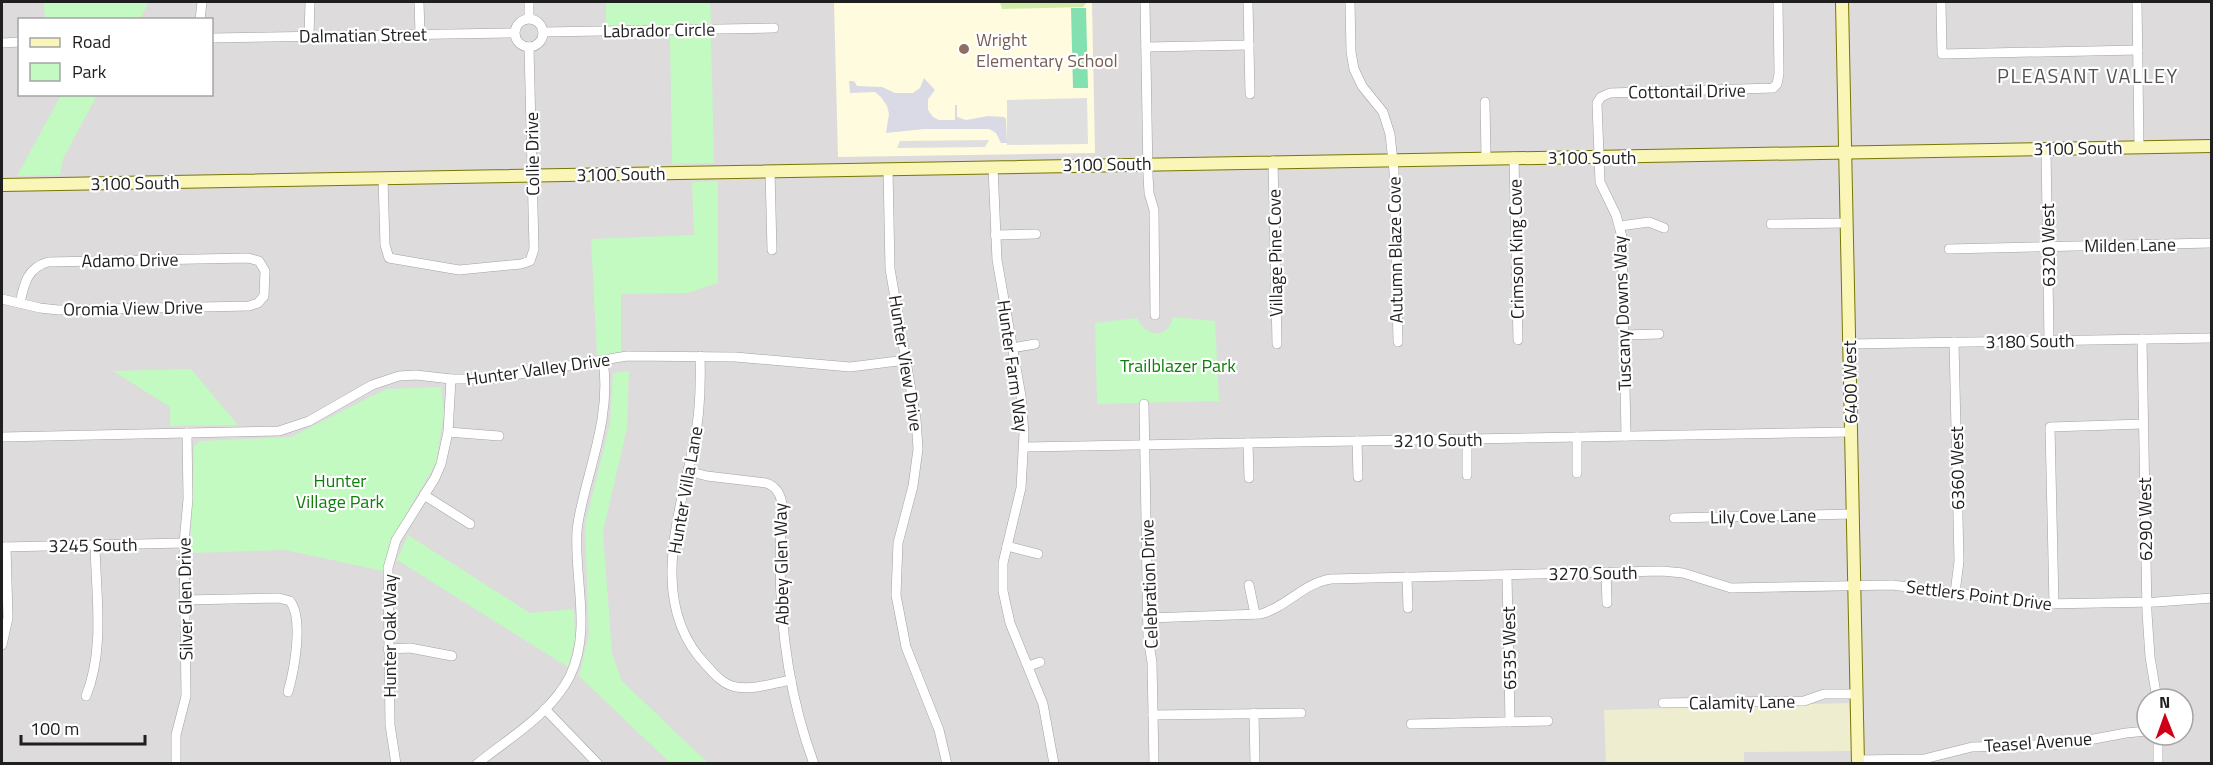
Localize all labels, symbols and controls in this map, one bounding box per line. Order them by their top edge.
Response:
street label: Labrador Circle [603,16,715,44]
legend [18,18,213,96]
street label: Dalmatian Street [299,20,428,50]
place label: Wright Elementary School [976,26,1118,74]
text: Road [72,28,111,55]
marker: Wright Elementary School [957,42,971,56]
text: Park [72,58,107,85]
district label: PLEASANT VALLEY [1997,60,2179,91]
street label: Cottontail Drive [1628,76,1746,106]
street label: Collie Drive [518,112,546,196]
street label: 3100 South [2033,134,2123,162]
street label: 3100 South [1547,144,1637,171]
street label: 3100 South [1062,150,1152,178]
street label: 3100 South [576,160,666,188]
street label: 3100 South [90,169,180,197]
street label: Autumn Blaze Cove [1380,176,1410,324]
street label: Crimson King Cove [1501,179,1531,319]
street label: Village Pine Cove [1260,189,1290,317]
street label: 6320 West [2034,202,2062,287]
street label: Milden Lane [2084,231,2176,259]
street label: Tuscany Downs Way [1606,235,1638,391]
street label: Adamo Drive [81,246,179,274]
street label: Oromia View Drive [63,293,203,323]
street label: Hunter View Drive [882,293,930,433]
street label: Hunter Farm Way [990,298,1036,434]
street label: 3180 South [1985,327,2075,355]
street label: 6400 West [1836,339,1864,424]
street label: Hunter Valley Drive [464,346,612,392]
park label: Trailblazer Park [1120,352,1236,379]
street label: Hunter Villa Lane [661,424,709,556]
street label: 6360 West [1943,425,1971,510]
street label: 3210 South [1393,426,1483,454]
park label: Hunter Village Park [296,467,385,515]
street label: 6290 West [2131,476,2159,561]
street label: Abbey Glen Way [766,502,796,625]
street label: Lily Cove Lane [1710,502,1816,530]
street label: Celebration Drive [1133,519,1165,649]
street label: 3245 South [48,531,138,559]
street label: Silver Glen Drive [170,537,200,661]
street label: 3270 South [1548,559,1638,587]
street label: Settlers Point Drive [1905,573,2053,617]
street label: Hunter Oak Way [376,574,403,698]
street label: 6535 West [1495,605,1523,690]
north arrow [2135,687,2195,747]
street label: Calamity Lane [1689,688,1795,716]
text: N [2159,690,2170,714]
scale bar [21,708,146,746]
text: 100 m [30,715,79,742]
street label: Teasel Avenue [1983,725,2093,759]

